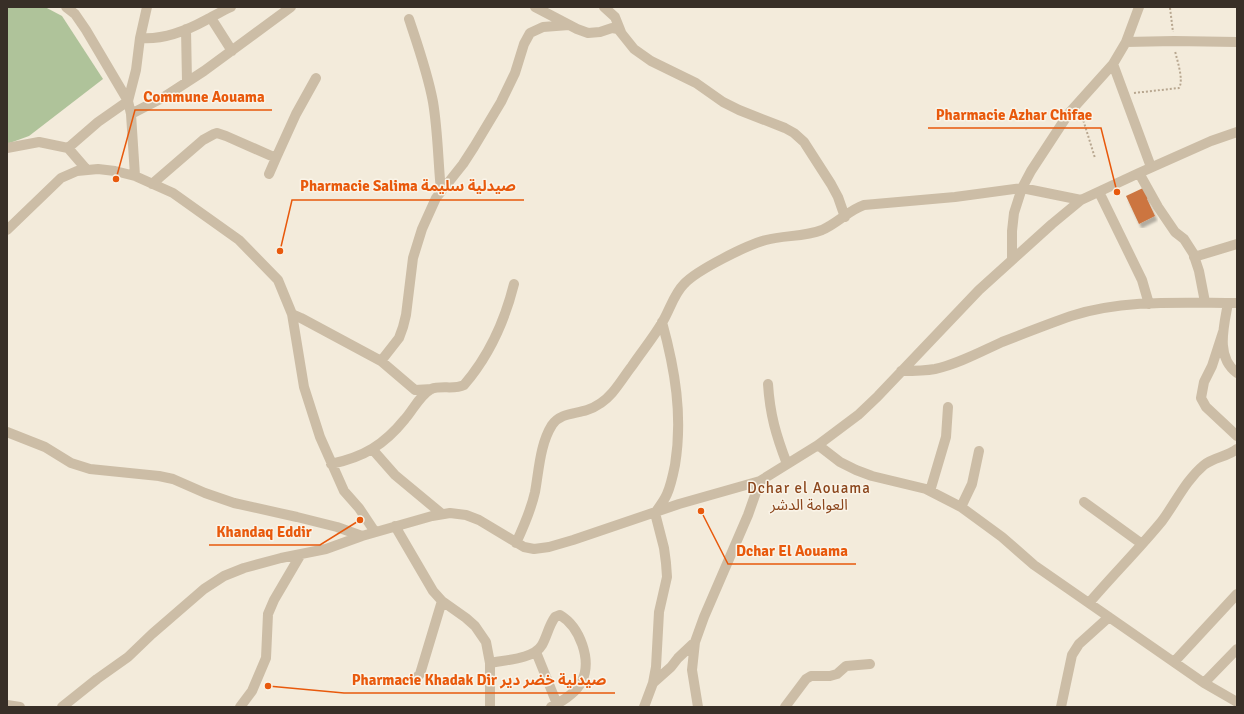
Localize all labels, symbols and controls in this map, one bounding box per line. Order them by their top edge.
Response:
callout: Commune Aouama [135,83,272,110]
text: Commune Aouama [143,88,265,106]
callout: Pharmacie Azhar Chifae [928,101,1101,128]
text: Pharmacie Azhar Chifae [936,106,1092,124]
callout: Pharmacie Salima صيدلية سليمة [292,173,524,200]
text: Pharmacie Salima صيدلية سليمة [300,177,516,195]
district label: Dchar el Aouama العوامة الدشر [747,479,871,514]
callout: Khandaq Eddir [209,518,320,545]
text: Khandaq Eddir [216,523,312,541]
callout: Dchar El Aouama [728,537,856,564]
text: Dchar El Aouama [736,542,848,560]
callout: Pharmacie Khadak Dir صيدلية خضر دير [344,666,615,693]
text: Pharmacie Khadak Dir صيدلية خضر دير [352,671,607,689]

